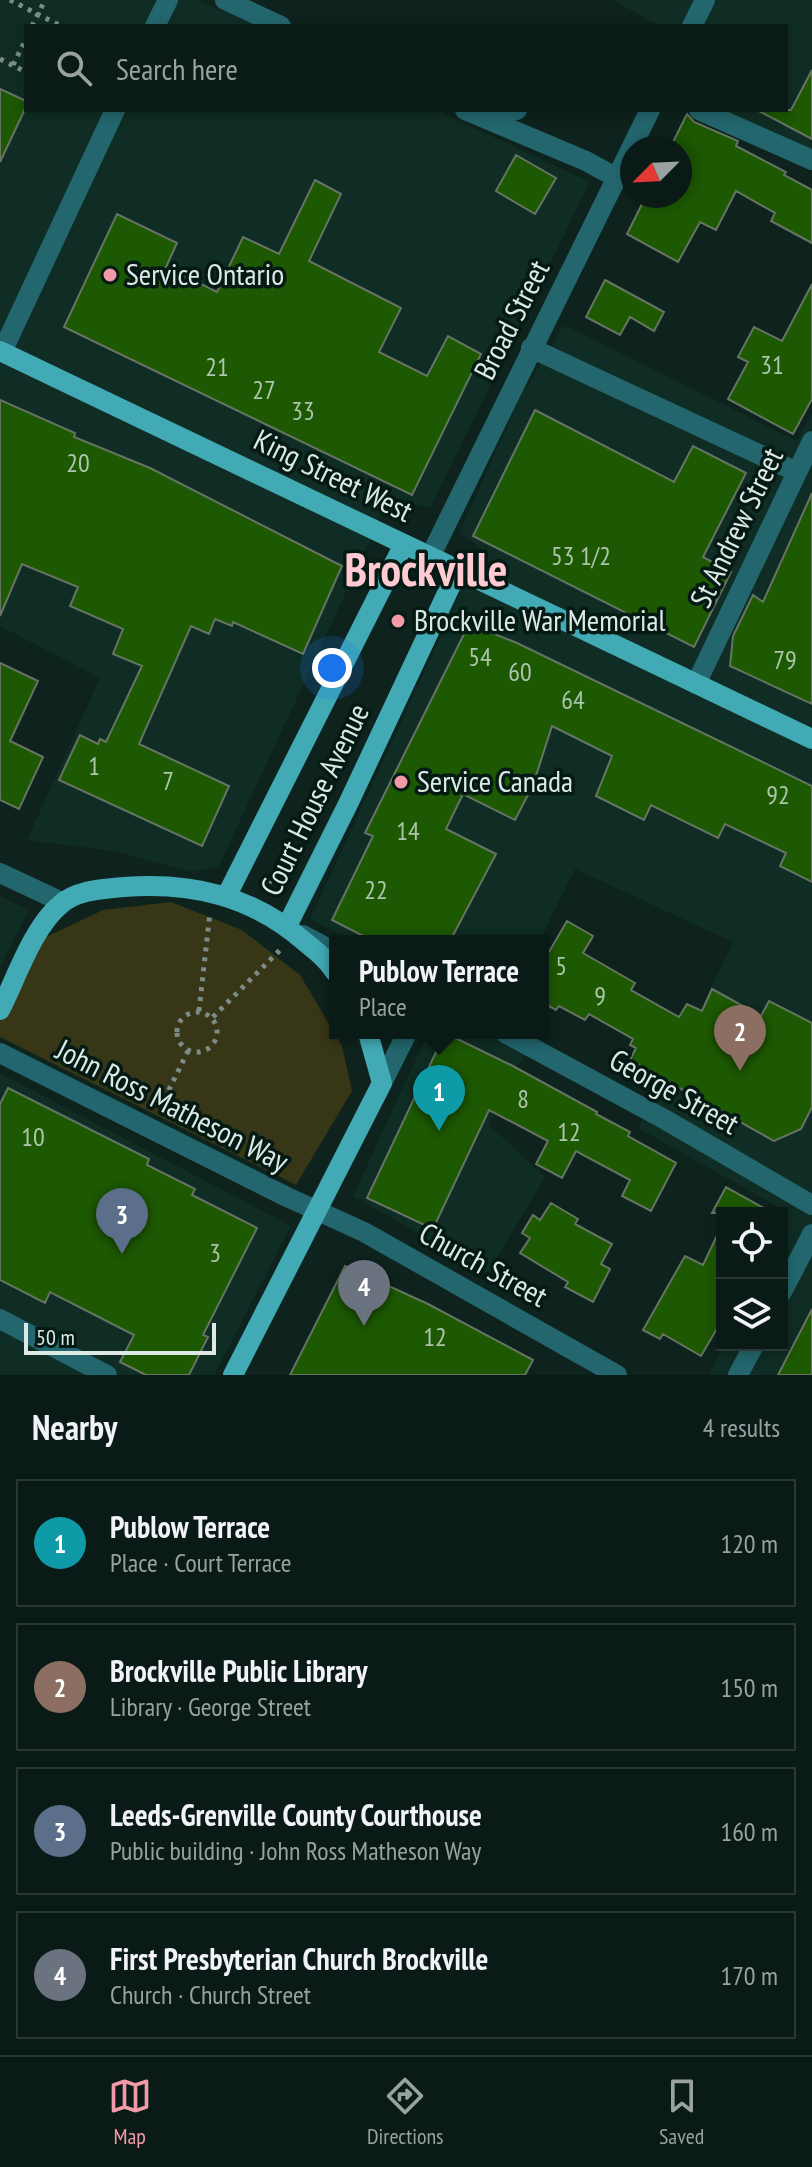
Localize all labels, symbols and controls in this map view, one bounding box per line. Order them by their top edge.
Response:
search box [24,24,788,112]
icon: search [52,46,96,90]
text: Search here [116,49,238,88]
north arrow [620,136,692,208]
street label: Broad Street [464,252,558,386]
place label: Service Ontario [126,254,284,293]
marker: Service Ontario [101,266,119,284]
house number: 31 [760,348,784,381]
house number: 21 [205,350,229,383]
house number: 27 [252,373,276,406]
house number: 33 [291,394,315,427]
street label: King Street West [248,420,420,530]
street label: St Andrew Street [680,440,791,614]
house number: 20 [66,446,90,479]
district label: Brockville [344,539,508,599]
house number: 53 1/2 [551,539,611,572]
place label: Brockville War Memorial [414,600,665,639]
marker: Brockville War Memorial [389,612,407,630]
house number: 54 [468,640,492,673]
house number: 79 [773,643,797,676]
your location [312,648,352,688]
house number: 60 [508,655,532,688]
house number: 64 [561,683,585,716]
street label: Court House Avenue [250,697,377,902]
house number: 1 [88,749,100,782]
place label: Service Canada [417,761,573,800]
house number: 7 [162,764,174,797]
marker: Service Canada [392,773,410,791]
house number: 92 [766,778,790,811]
house number: 14 [396,814,420,847]
house number: 22 [364,873,388,906]
popup [329,935,549,1039]
house number: 5 [555,949,567,982]
text: Publow Terrace [359,951,519,990]
house number: 9 [594,979,606,1012]
text: Place [359,990,407,1023]
pin: 2 [714,1005,766,1071]
street label: John Ross Matheson Way [49,1029,296,1180]
street label: George Street [603,1039,747,1143]
pin: 1 [413,1065,465,1131]
house number: 8 [517,1082,529,1115]
house number: 12 [557,1115,581,1148]
house number: 10 [21,1120,45,1153]
pin: 3 [96,1188,148,1254]
map controls [716,1207,788,1351]
button: locate [716,1207,788,1279]
street label: Church Street [413,1213,555,1315]
house number: 3 [209,1236,221,1269]
pin: 4 [338,1260,390,1326]
button: layers [716,1279,788,1351]
scale bar [24,1319,216,1355]
house number: 12 [423,1320,447,1353]
text: 50 m [36,1323,75,1351]
text: Nearby [32,1405,117,1449]
text: 4 results [703,1411,780,1444]
text: Publow Terrace [110,1507,270,1546]
text: 1 [54,1527,66,1560]
text: 120 m [720,1527,778,1560]
text: Place · Court Terrace [110,1546,292,1579]
text: Brockville Public Library [110,1651,368,1690]
text: 2 [54,1671,66,1704]
text: 150 m [720,1671,778,1704]
text: Library · George Street [110,1690,311,1723]
text: Leeds-Grenville County Courthouse [110,1795,482,1834]
text: 3 [54,1815,66,1848]
text: 160 m [720,1815,778,1848]
text: Public building · John Ross Matheson Way [110,1834,481,1867]
text: First Presbyterian Church Brockville [110,1939,488,1978]
text: 4 [54,1959,66,1992]
text: 170 m [720,1959,778,1992]
text: Church · Church Street [110,1978,311,2011]
tab: Map [108,2074,152,2150]
tab: Directions [367,2074,444,2150]
tab: Saved [659,2074,704,2150]

